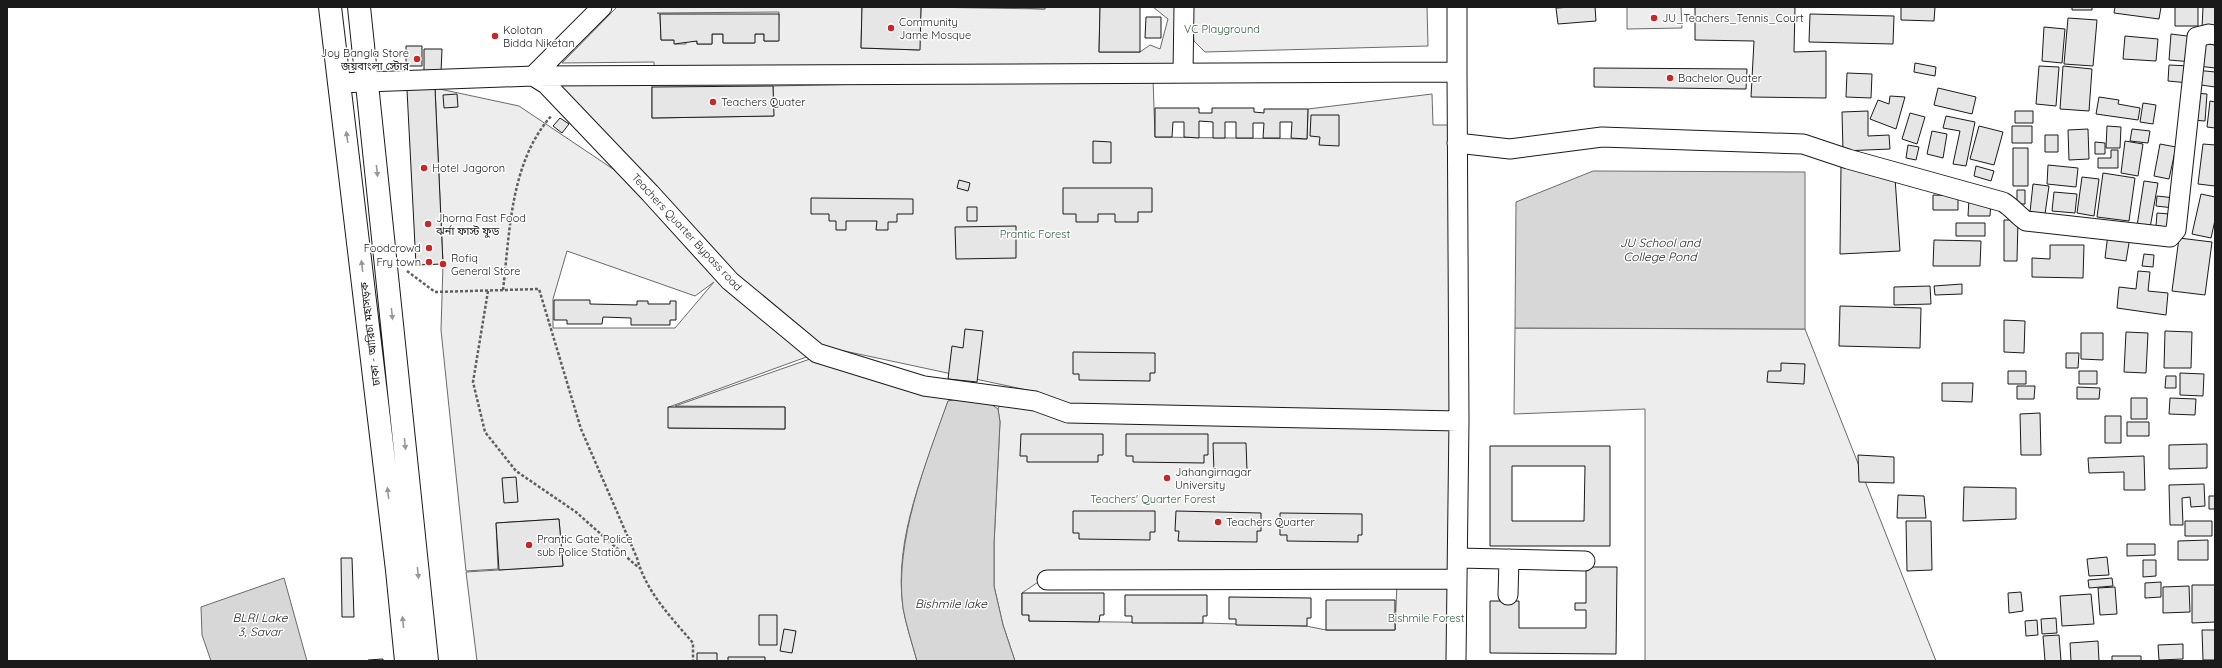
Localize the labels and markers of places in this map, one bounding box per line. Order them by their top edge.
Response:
place label: JU_Teachers_Tennis_Court [1662,11,1804,25]
marker: JU_Teachers_Tennis_Court [1649,13,1659,23]
place label: Community Jame Mosque [899,15,971,42]
place label: Kolotan Bidda Niketan [503,23,575,50]
marker: Community Jame Mosque [886,23,896,33]
marker: Kolotan Bidda Niketan [490,31,500,41]
place label: Joy Bangla Store জয়বাংলা স্টোর [321,46,409,73]
marker: Joy Bangla Store জয়বাংলা স্টোর [412,54,422,64]
place label: Bachelor Quater [1678,71,1763,85]
marker: Bachelor Quater [1665,73,1675,83]
place label: Teachers Quater [721,95,806,109]
marker: Teachers Quater [708,97,718,107]
place label: Hotel Jagoron [432,161,505,175]
marker: Hotel Jagoron [419,163,429,173]
place label: Jhorna Fast Food ঝর্না ফাস্ট ফুড [435,211,526,238]
marker: Jhorna Fast Food ঝর্না ফাস্ট ফুড [423,219,433,229]
place label: Foodcrowd [364,241,421,255]
marker: Foodcrowd [424,243,434,253]
place label: Rofiq General Store [451,251,520,278]
place label: Fry town [376,255,421,269]
marker: Fry town [424,257,434,267]
marker: Rofiq General Store [438,259,448,269]
place label: Jahangirnagar University [1175,465,1252,492]
marker: Jahangirnagar University [1162,473,1172,483]
place label: Teachers Quarter [1226,515,1315,529]
marker: Teachers Quarter [1213,517,1223,527]
place label: Prantic Gate Police sub Police Station [537,532,633,559]
marker: Prantic Gate Police sub Police Station [524,540,534,550]

